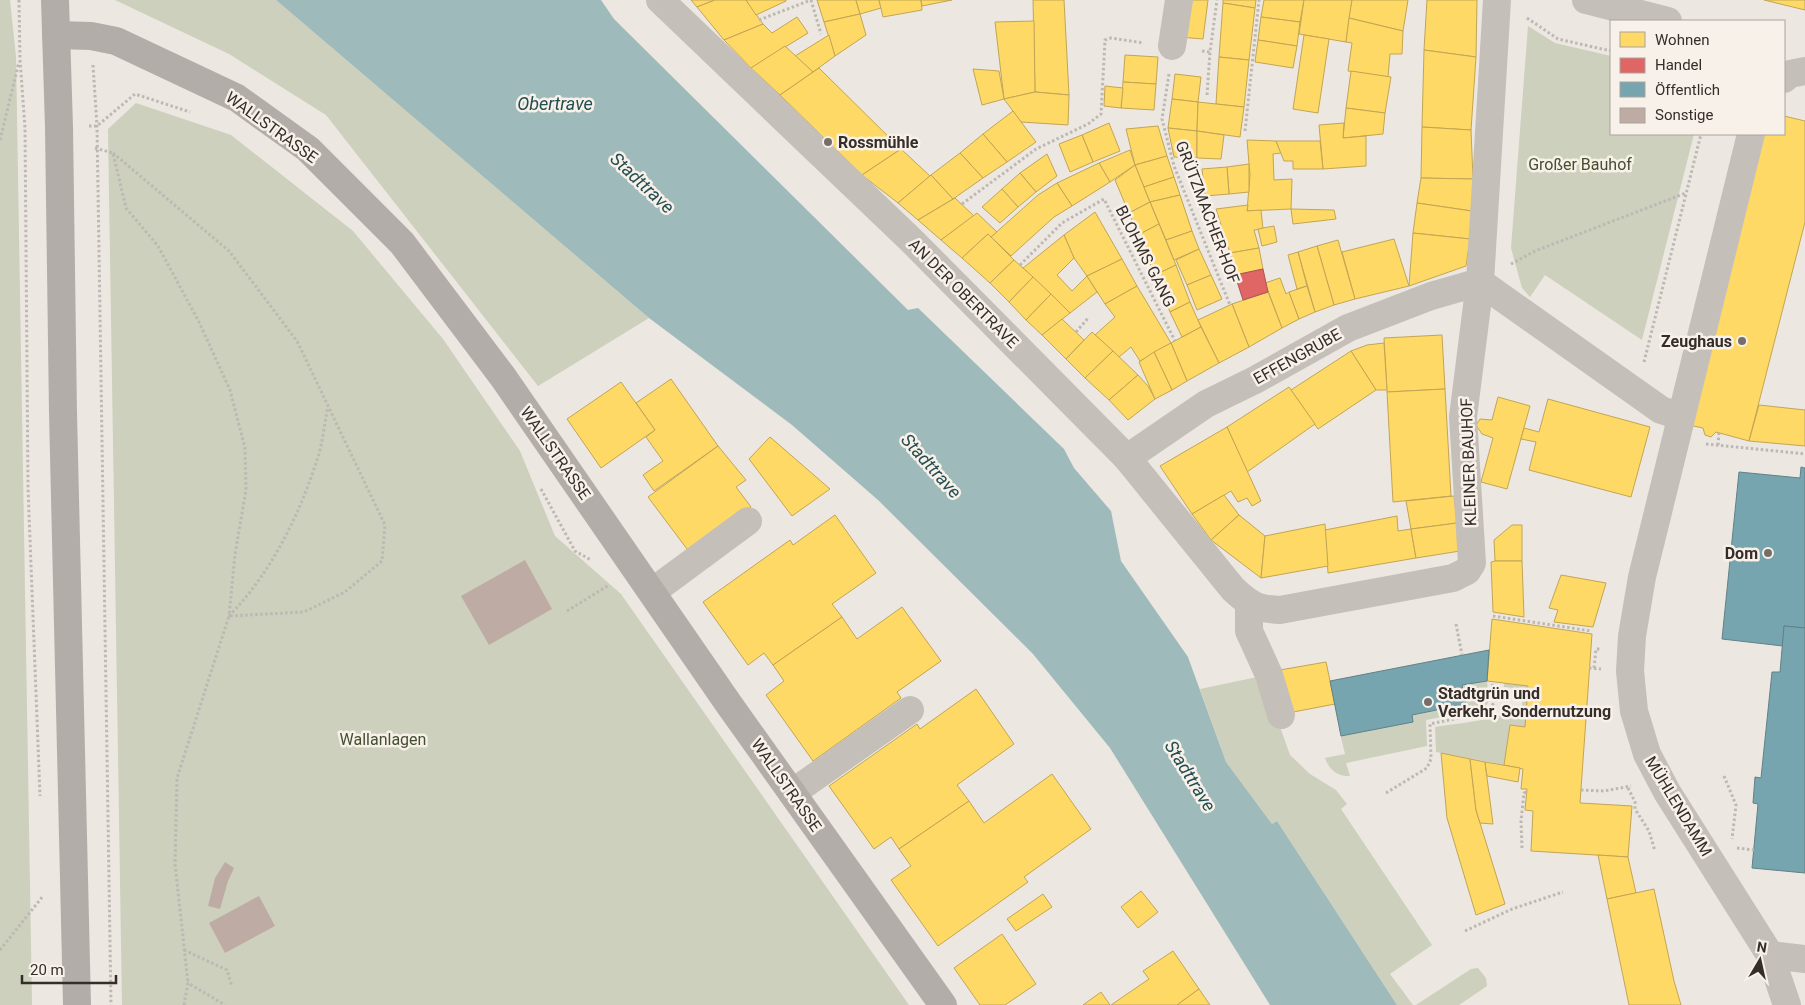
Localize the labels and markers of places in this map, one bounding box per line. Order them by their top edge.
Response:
place label: Rossmühle [838,133,919,152]
marker: Rossmühle [822,136,834,148]
place label: Zeughaus [1661,332,1732,351]
marker: Zeughaus [1736,335,1748,347]
place label: Dom [1725,544,1758,563]
marker: Dom [1762,547,1774,559]
place label: Stadtgrün und Verkehr, Sondernutzung [1438,684,1611,721]
marker: Stadtgrün und Verkehr, Sondernutzung [1422,696,1434,708]

